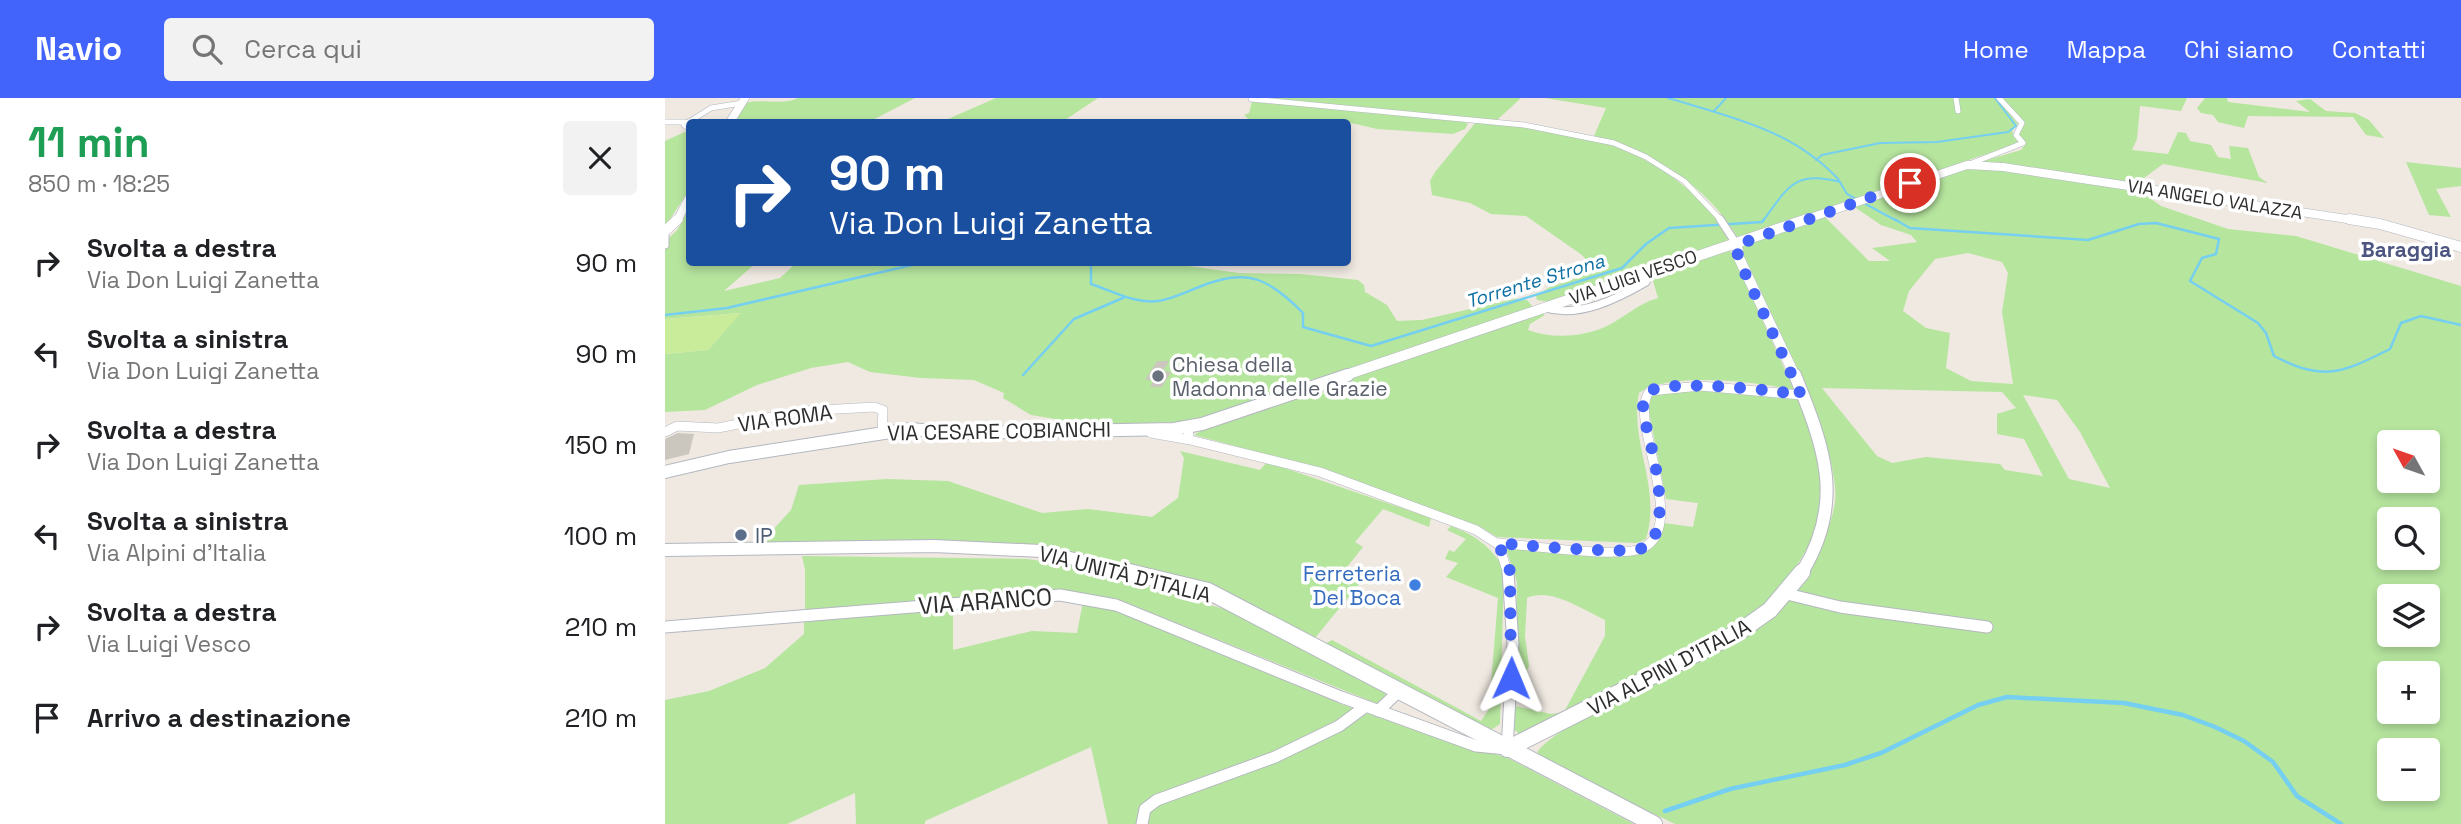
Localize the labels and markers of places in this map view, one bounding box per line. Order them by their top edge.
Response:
pin [1880,153,1940,213]
place label: Chiesa della Madonna delle Grazie [1172,351,1388,402]
marker: Chiesa della Madonna delle Grazie [1150,368,1166,384]
place label: IP [755,522,773,549]
marker: IP [733,527,749,543]
place label: Ferreteria Del Boca [1303,560,1401,611]
marker: Ferreteria Del Boca [1407,577,1423,593]

